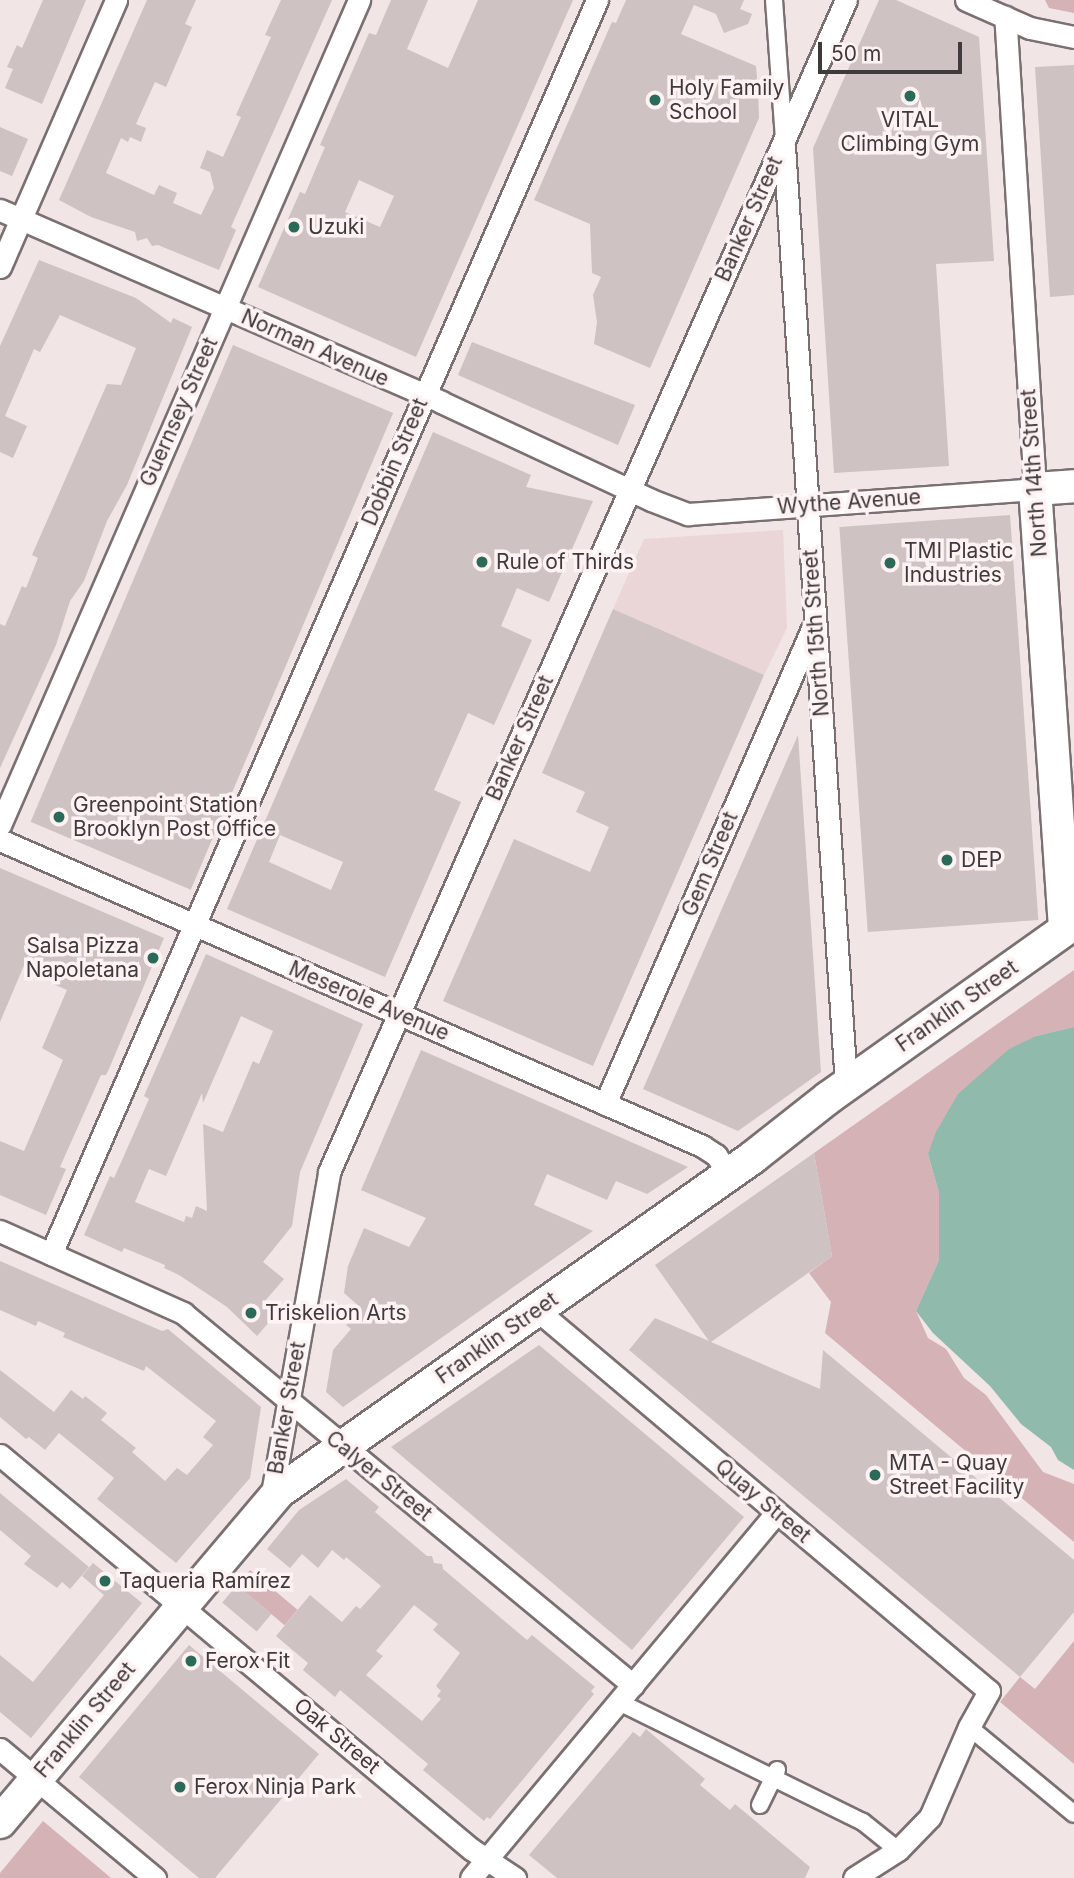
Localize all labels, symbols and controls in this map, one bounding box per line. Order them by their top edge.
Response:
scale bar [822,28,965,72]
text: 50 m [831,41,881,66]
place label: Holy Family School [669,75,784,125]
marker: VITAL Climbing Gym [902,88,918,104]
marker: Holy Family School [647,92,663,108]
place label: VITAL Climbing Gym [841,107,979,157]
street label: Banker Street [710,153,788,285]
place label: Uzuki [308,214,364,240]
marker: Uzuki [286,219,302,235]
street label: Norman Avenue [237,304,393,392]
street label: Guernsey Street [135,333,223,491]
street label: North 14th Street [1016,388,1052,558]
street label: Dobbin Street [357,394,433,530]
street label: Wythe Avenue [776,484,922,520]
place label: TMI Plastic Industries [904,538,1013,588]
place label: Rule of Thirds [496,549,634,575]
street label: North 15th Street [798,549,834,717]
marker: Rule of Thirds [474,554,490,570]
marker: TMI Plastic Industries [882,555,898,571]
street label: Banker Street [481,672,559,804]
place label: Greenpoint Station Brooklyn Post Office [73,792,276,842]
street label: Gem Street [677,808,743,920]
marker: Greenpoint Station Brooklyn Post Office [51,809,67,825]
place label: DEP [961,847,1002,873]
marker: DEP [939,852,955,868]
place label: Salsa Pizza Napoletana [26,933,139,983]
marker: Salsa Pizza Napoletana [145,950,161,966]
street label: Franklin Street [891,955,1023,1057]
street label: Meserole Avenue [285,956,453,1046]
street label: Franklin Street [431,1287,563,1389]
place label: Triskelion Arts [265,1300,407,1326]
marker: Triskelion Arts [243,1305,259,1321]
street label: Banker Street [263,1340,311,1476]
street label: Calyer Street [321,1426,437,1526]
place label: MTA - Quay Street Facility [889,1450,1024,1500]
street label: Quay Street [710,1454,816,1548]
marker: MTA - Quay Street Facility [867,1467,883,1483]
place label: Taqueria Ramírez [119,1568,291,1594]
marker: Taqueria Ramírez [97,1573,113,1589]
place label: Ferox Fit [205,1648,290,1674]
marker: Ferox Fit [183,1653,199,1669]
street label: Franklin Street [29,1657,141,1783]
street label: Oak Street [289,1693,385,1779]
place label: Ferox Ninja Park [194,1774,356,1800]
marker: Ferox Ninja Park [172,1779,188,1795]

